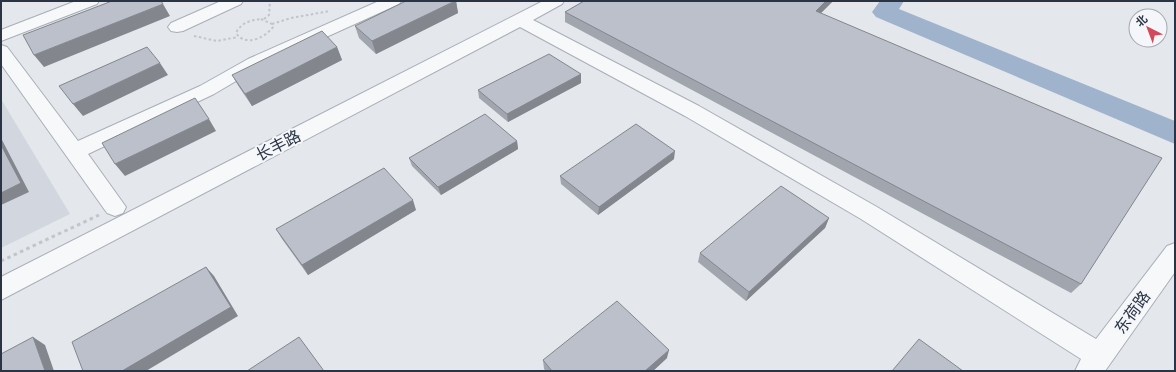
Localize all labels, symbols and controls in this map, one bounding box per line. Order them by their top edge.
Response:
north arrow [1128,8,1168,48]
text: 北 [1132,11,1151,30]
street label: 长丰路 [252,124,305,167]
street label: 东荷路 [1109,286,1156,338]

